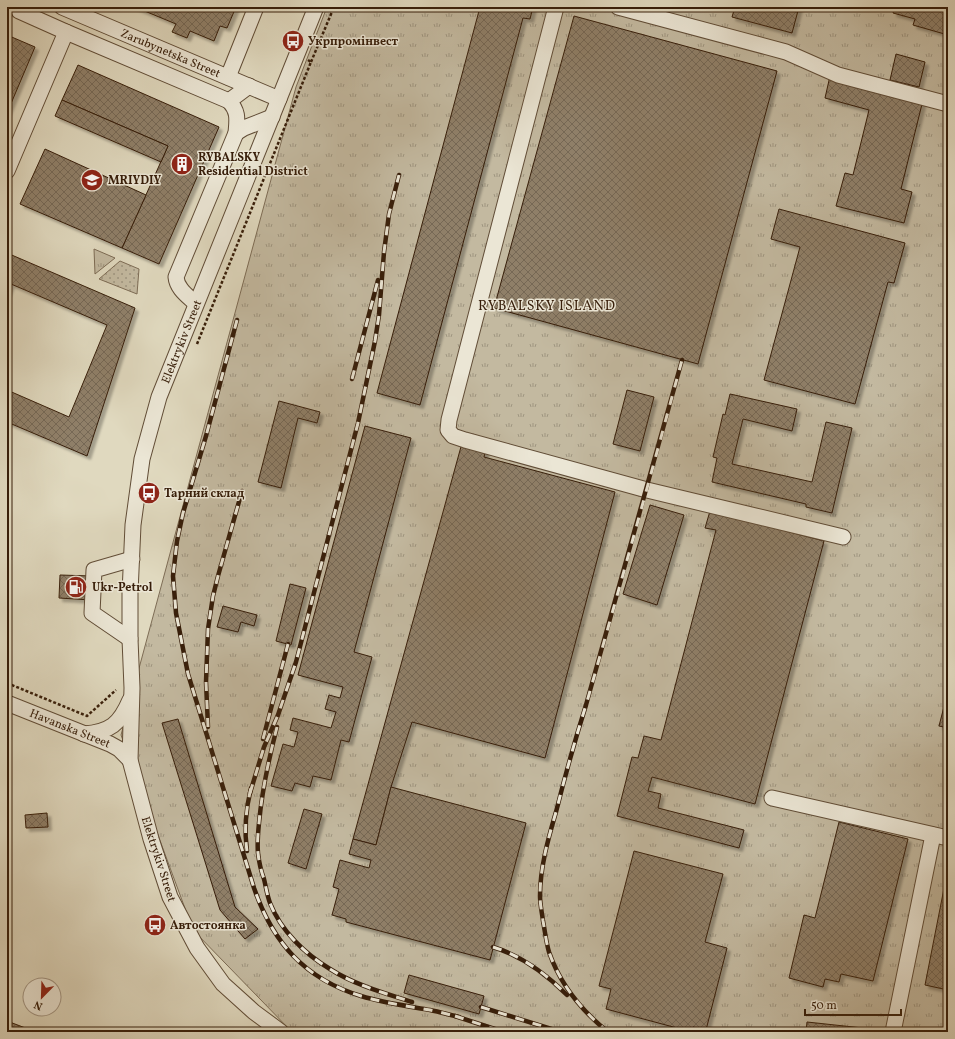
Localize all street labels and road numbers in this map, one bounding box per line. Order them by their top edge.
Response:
street label: Zarubynetska Street [118,26,223,82]
street label: Elektrykiv Street [158,298,206,386]
street label: Havanska Street [27,706,113,752]
street label: Elektrykiv Street [137,815,179,904]

